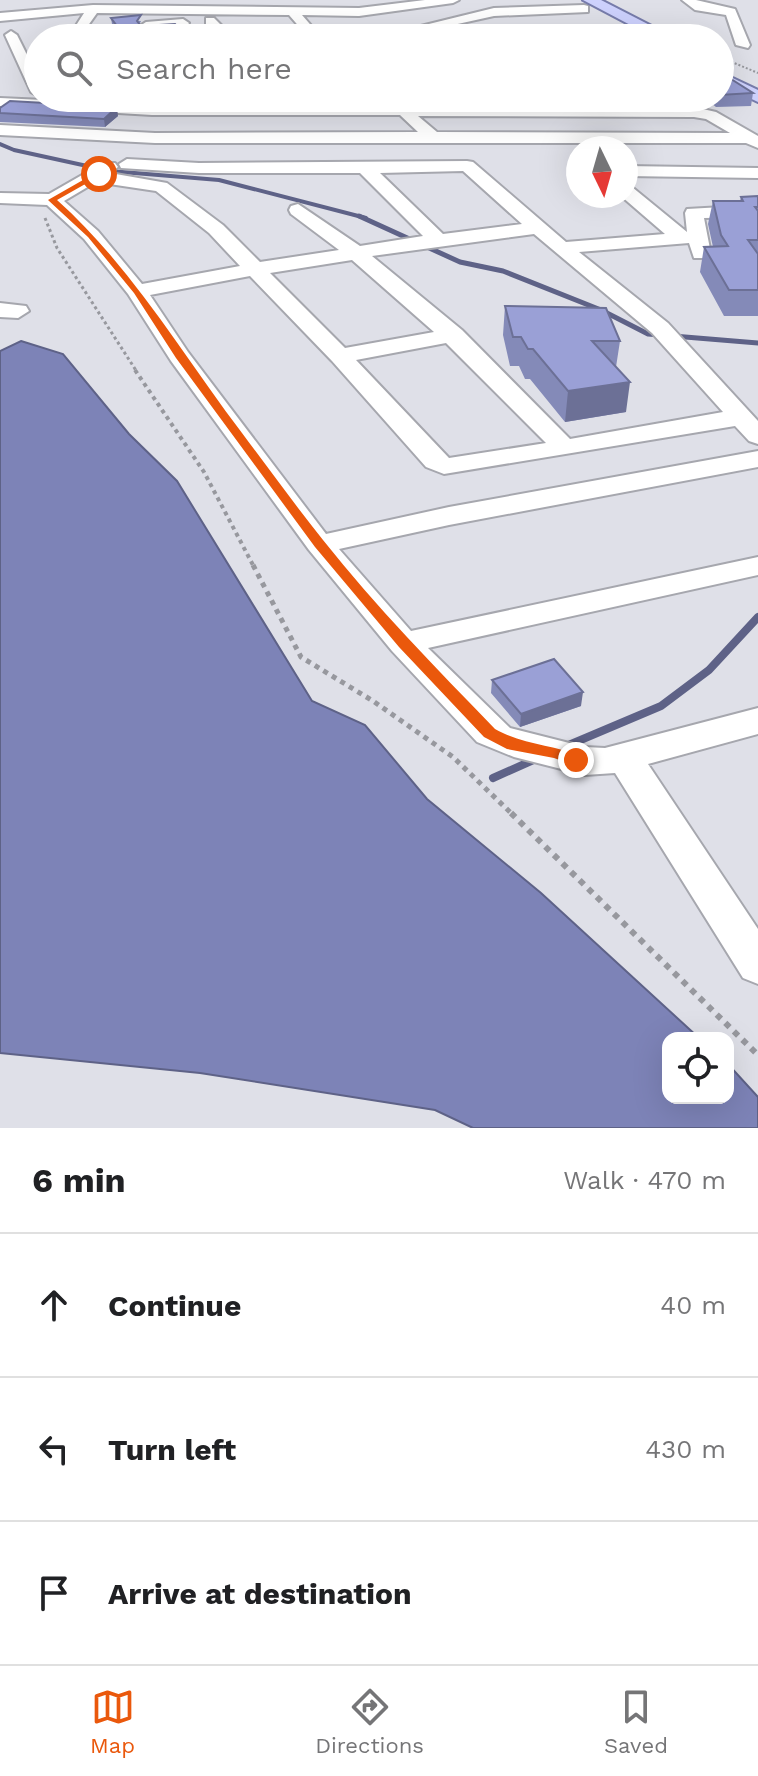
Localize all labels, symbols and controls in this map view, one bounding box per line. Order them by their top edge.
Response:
search box [24,24,734,112]
icon: search [52,46,96,90]
text: Search here [116,51,292,86]
north arrow [566,136,638,208]
route start [81,156,117,192]
route end [558,742,594,778]
map controls [662,1032,734,1104]
button: locate [662,1032,734,1104]
text: 6 min [32,1160,126,1200]
text: Walk · 470 m [563,1165,726,1195]
icon: ahead [32,1283,76,1327]
text: Continue [108,1288,241,1323]
text: 40 m [660,1290,726,1320]
icon: left [32,1427,76,1471]
text: Turn left [108,1432,236,1467]
text: 430 m [645,1434,726,1464]
icon: arrive [32,1571,76,1615]
text: Arrive at destination [108,1576,412,1611]
tab: Map [90,1685,135,1758]
tab: Directions [315,1685,424,1758]
tab: Saved [604,1685,668,1758]

